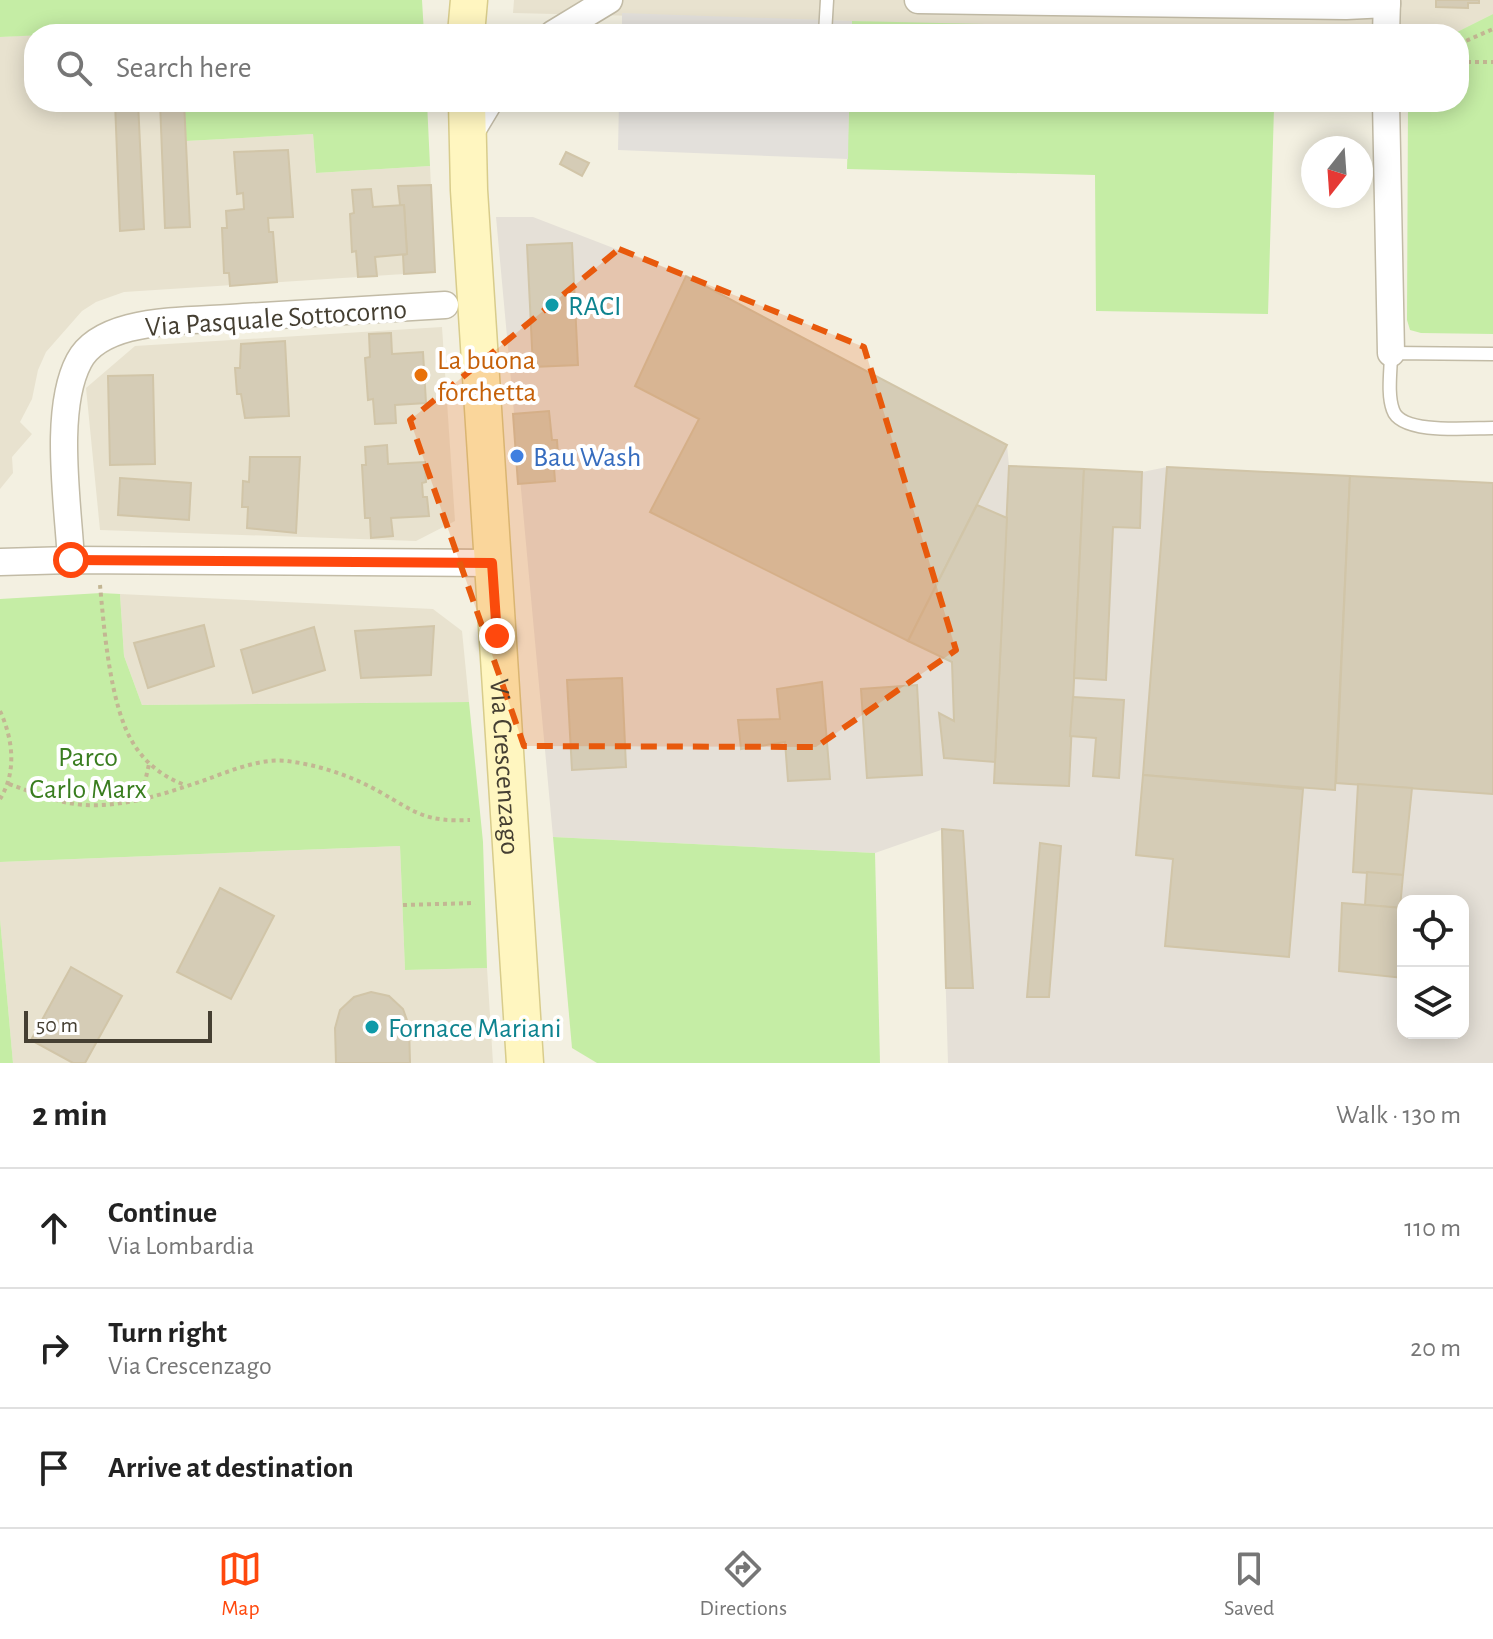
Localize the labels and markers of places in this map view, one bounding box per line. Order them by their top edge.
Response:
place label: RACI [568,293,621,321]
marker: RACI [543,296,561,314]
place label: La buona forchetta [437,347,537,407]
marker: La buona forchetta [412,366,430,384]
place label: Bau Wash [533,444,641,472]
marker: Bau Wash [508,447,526,465]
place label: Fornace Mariani [388,1015,562,1043]
marker: Fornace Mariani [363,1018,381,1036]

